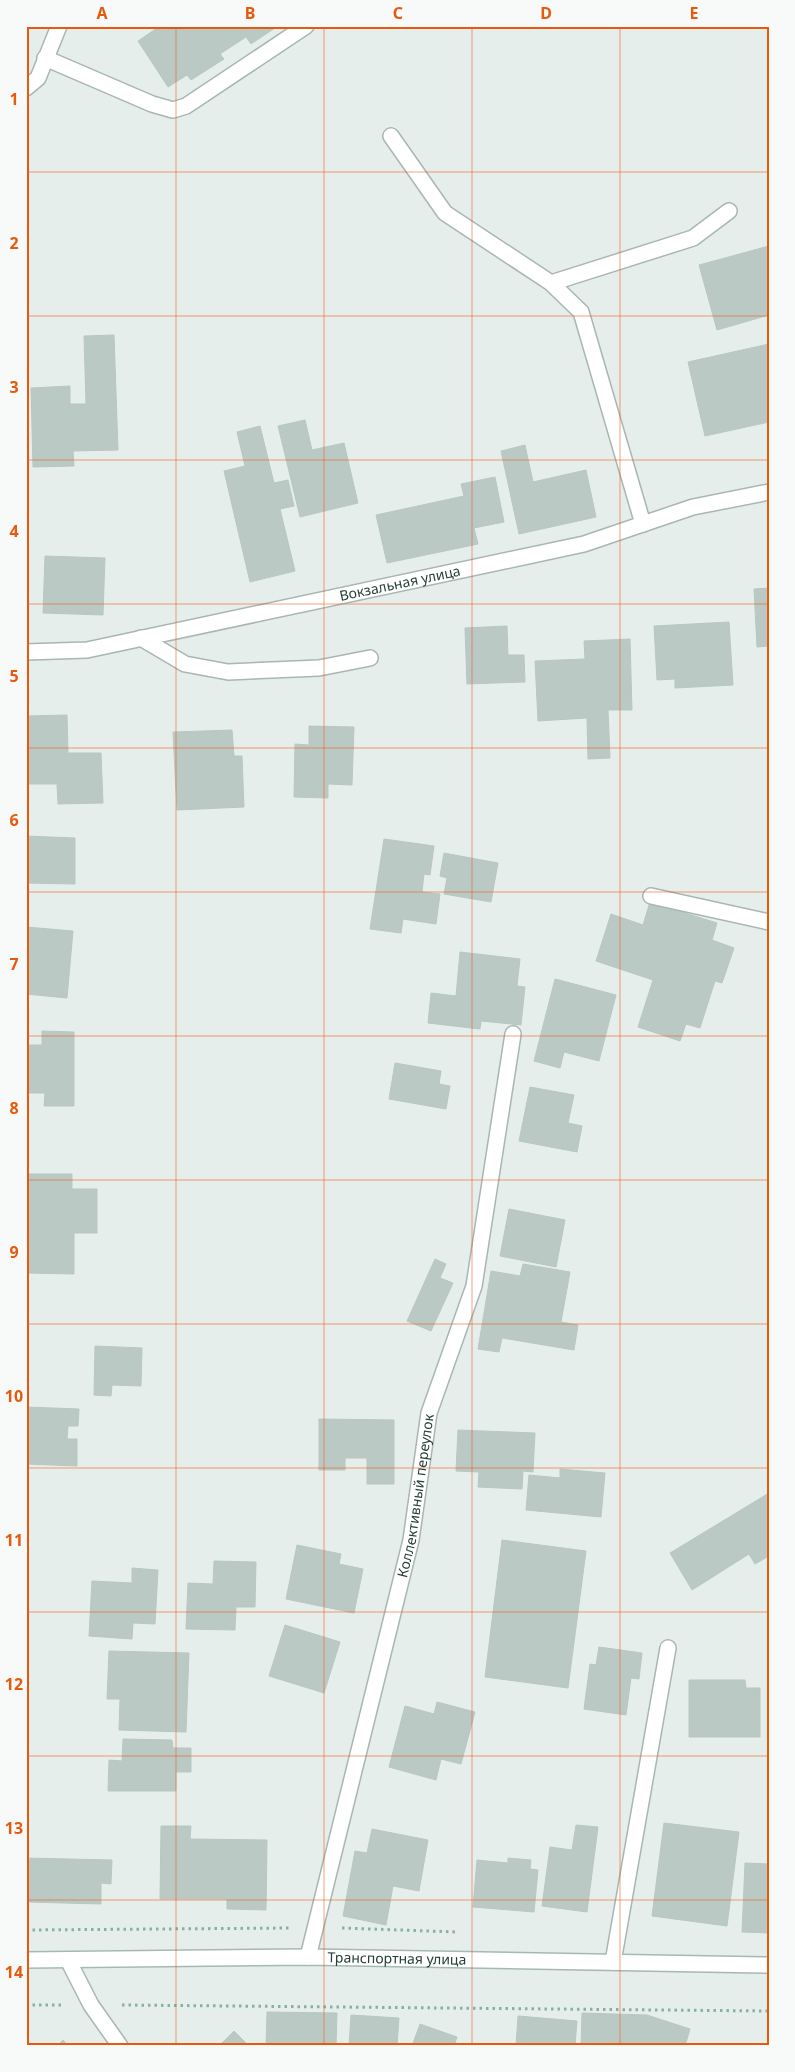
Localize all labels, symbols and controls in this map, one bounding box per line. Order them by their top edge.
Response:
text: A [96,2,108,24]
text: B [245,2,255,24]
text: C [393,2,403,24]
text: D [540,2,552,24]
text: E [690,2,699,24]
text: 1 [9,88,19,110]
text: 2 [9,232,19,254]
text: 3 [9,376,19,398]
text: 4 [9,520,19,542]
street label: Вокзальная улица [338,561,462,605]
text: 5 [9,665,19,687]
text: 6 [9,809,19,831]
text: 7 [9,953,19,975]
text: 8 [9,1097,19,1119]
text: 9 [9,1241,19,1263]
text: 10 [5,1385,23,1407]
street label: Коллективный переулок [392,1412,438,1579]
text: 11 [5,1529,23,1551]
text: 12 [5,1673,23,1695]
text: 13 [5,1817,23,1839]
street label: Транспортная улица [327,1947,467,1969]
text: 14 [5,1961,23,1983]

